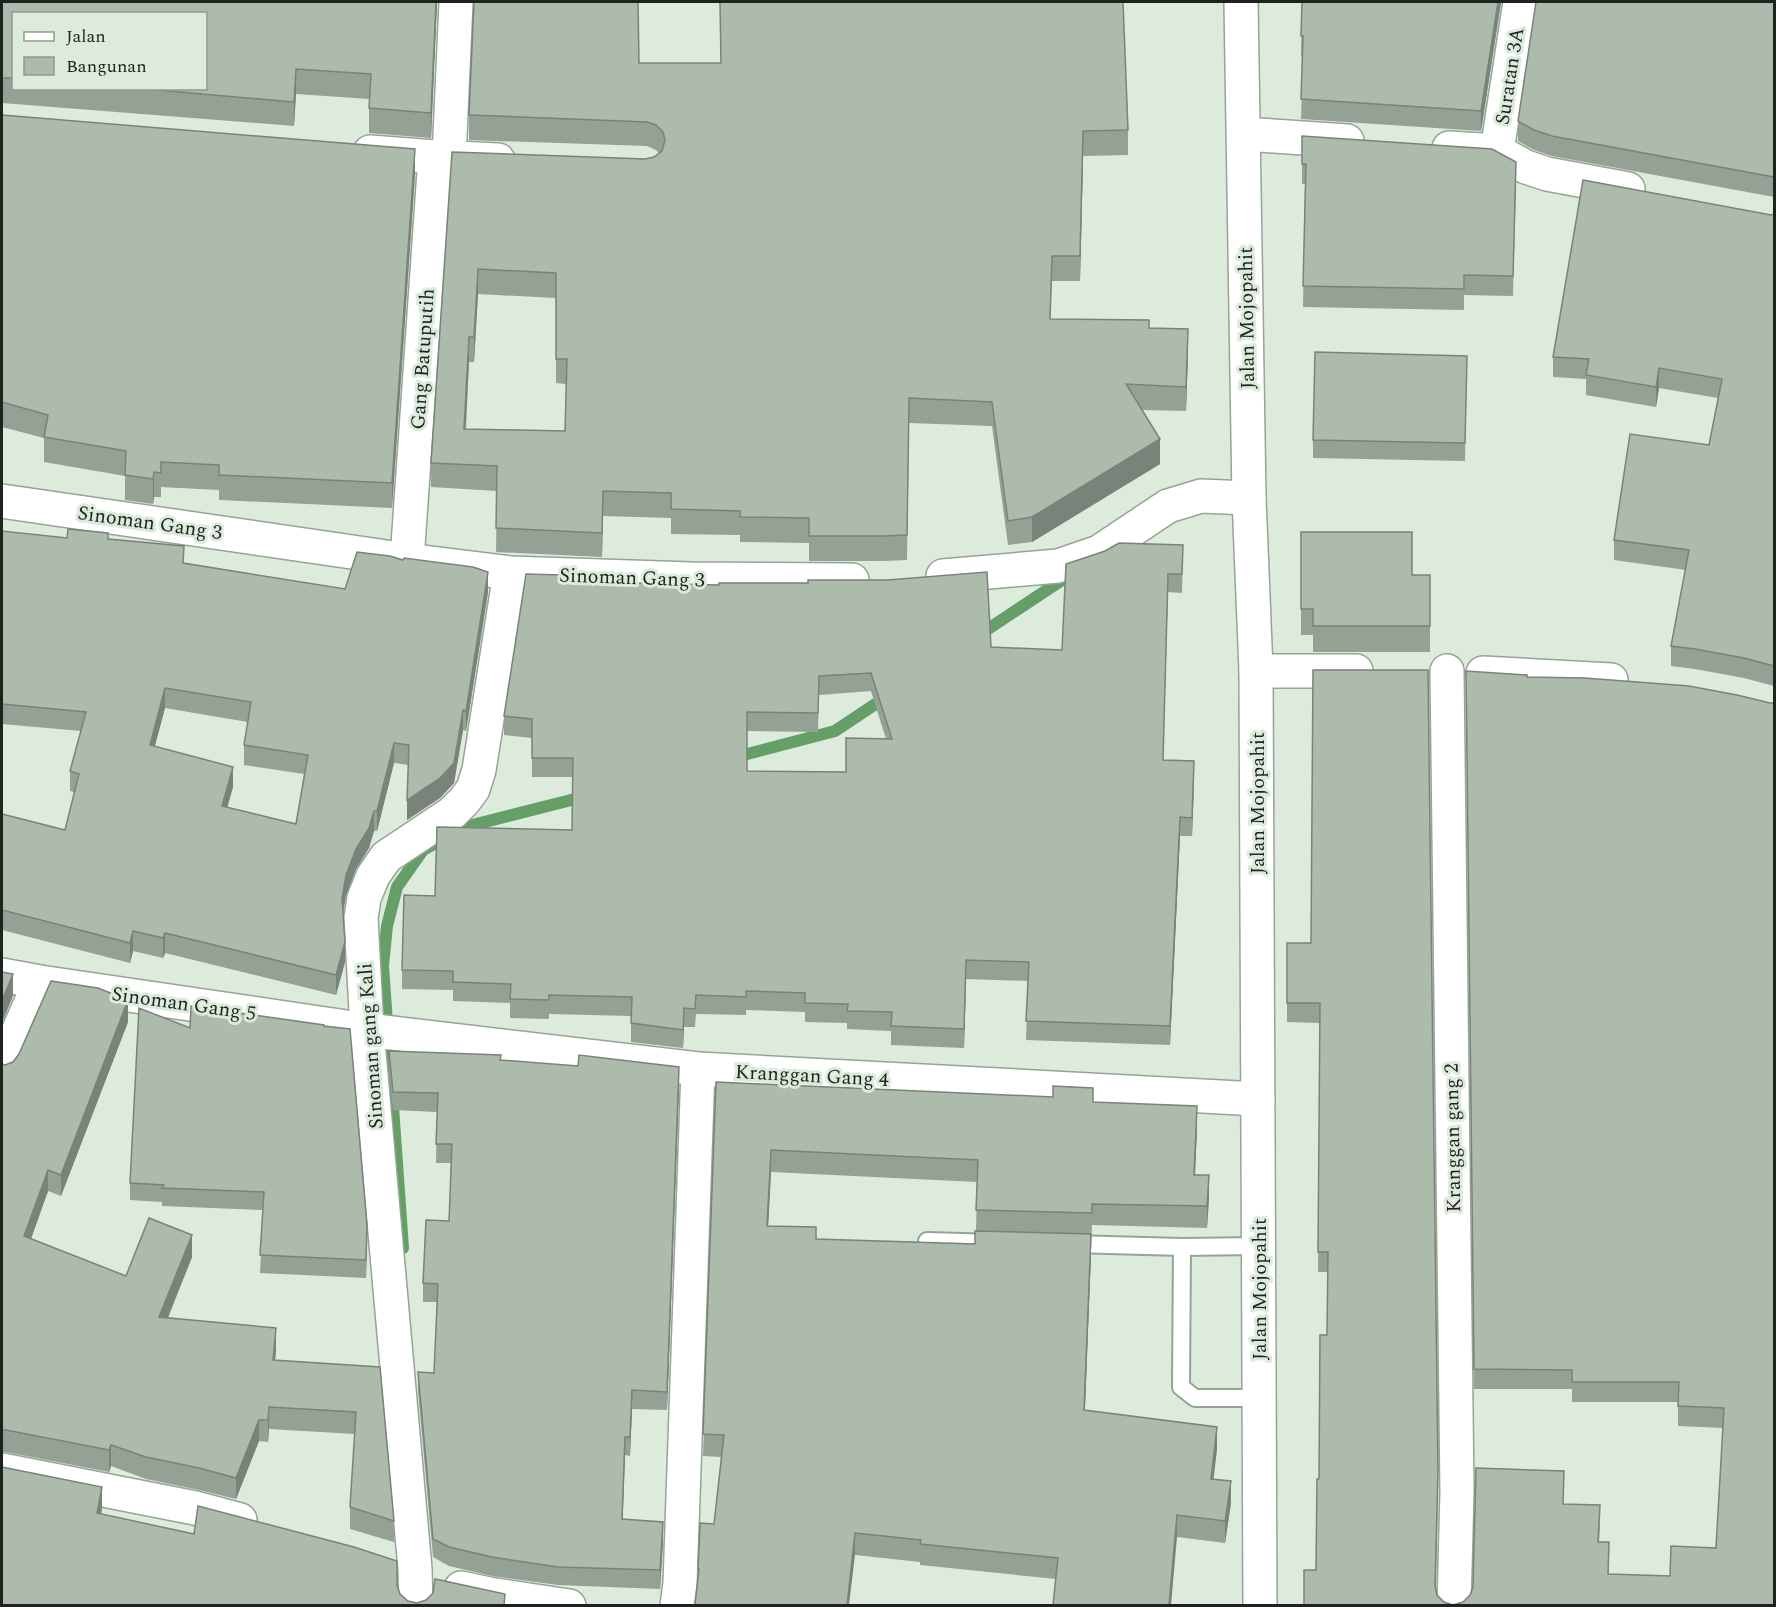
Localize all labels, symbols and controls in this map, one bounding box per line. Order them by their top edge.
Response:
legend [12,12,207,90]
text: Jalan [66,23,106,50]
street label: Suratan 3A [1487,25,1532,127]
text: Bangunan [66,53,147,80]
street label: Jalan Mojopahit [1231,247,1263,389]
street label: Gang Batuputih [403,288,443,431]
street label: Sinoman Gang 3 [76,498,224,548]
street label: Sinoman Gang 3 [559,560,705,596]
street label: Jalan Mojopahit [1243,732,1273,874]
street label: Sinoman gang Kali [350,962,392,1130]
street label: Sinoman Gang 5 [110,979,258,1029]
street label: Kranggan Gang 4 [734,1057,890,1095]
street label: Kranggan gang 2 [1437,1063,1469,1213]
street label: Jalan Mojopahit [1245,1218,1275,1360]

